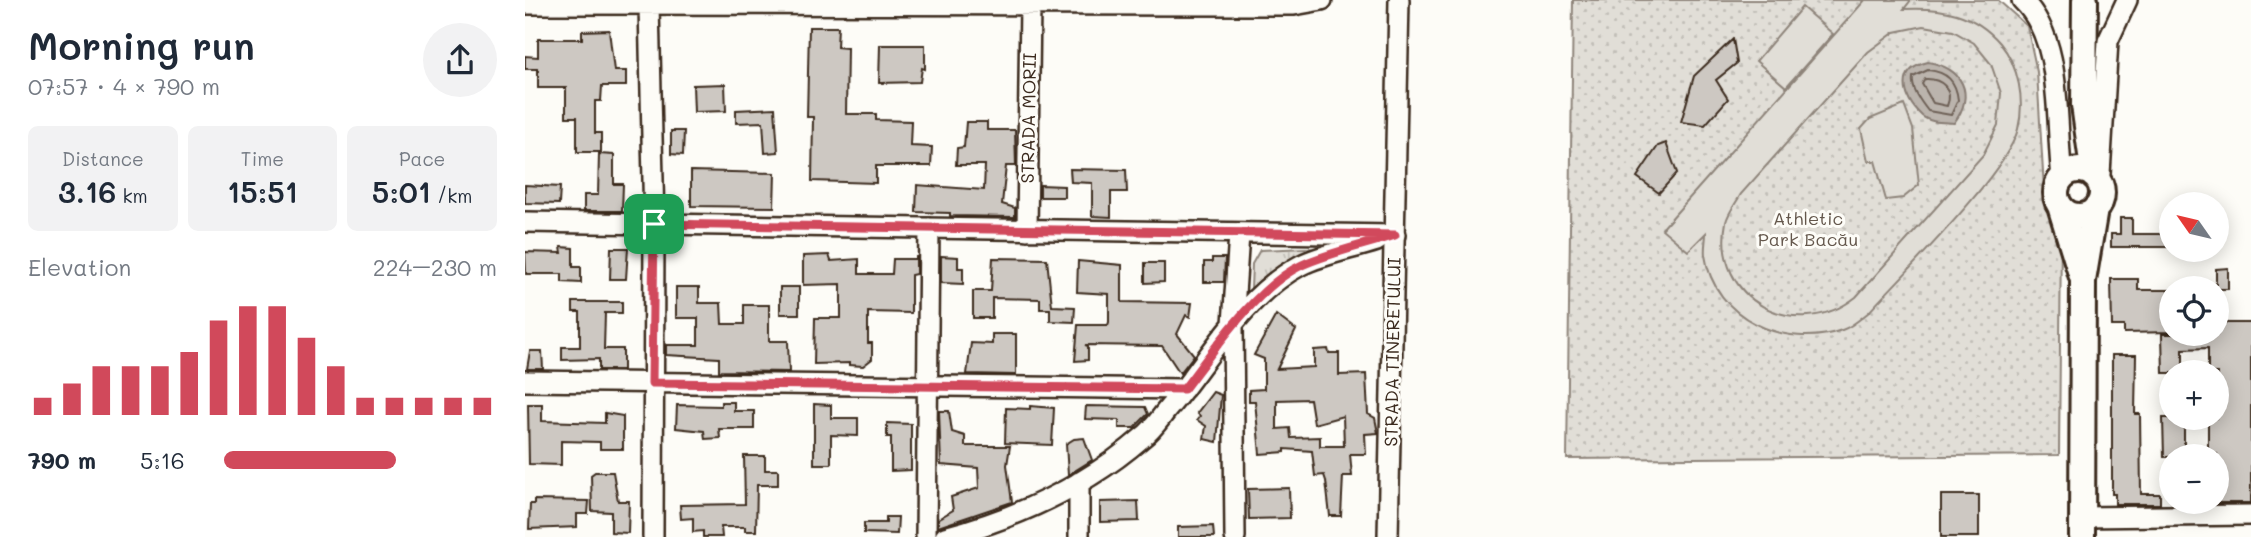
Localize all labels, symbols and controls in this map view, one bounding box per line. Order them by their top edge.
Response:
text: Morning run [28,20,255,70]
button: share [423,23,497,97]
street label: STRADA MORII [1015,52,1041,184]
text: 07:57 · 4 × 790 m [28,71,220,101]
text: Distance [62,146,144,171]
text: Time [241,146,284,171]
text: Pace [399,146,445,171]
text: 3.16 [58,171,116,211]
text: 15:51 [227,171,298,211]
text: 5:01 [372,171,431,211]
text: km [116,183,148,208]
text: /km [431,183,472,208]
north arrow [2159,192,2229,262]
map controls [2159,192,2229,514]
pin [624,194,684,254]
icon: arrive [635,205,673,243]
park label: Athletic Park Bacău [1758,206,1858,251]
text: Elevation [28,252,131,282]
text: 224–230 m [373,252,497,282]
street label: STRADA TINERETULUI [1378,257,1406,447]
button: locate [2159,276,2229,346]
button: + [2159,360,2229,430]
button: − [2159,444,2229,514]
text: 790 m [28,445,96,475]
text: 5:16 [140,445,185,475]

